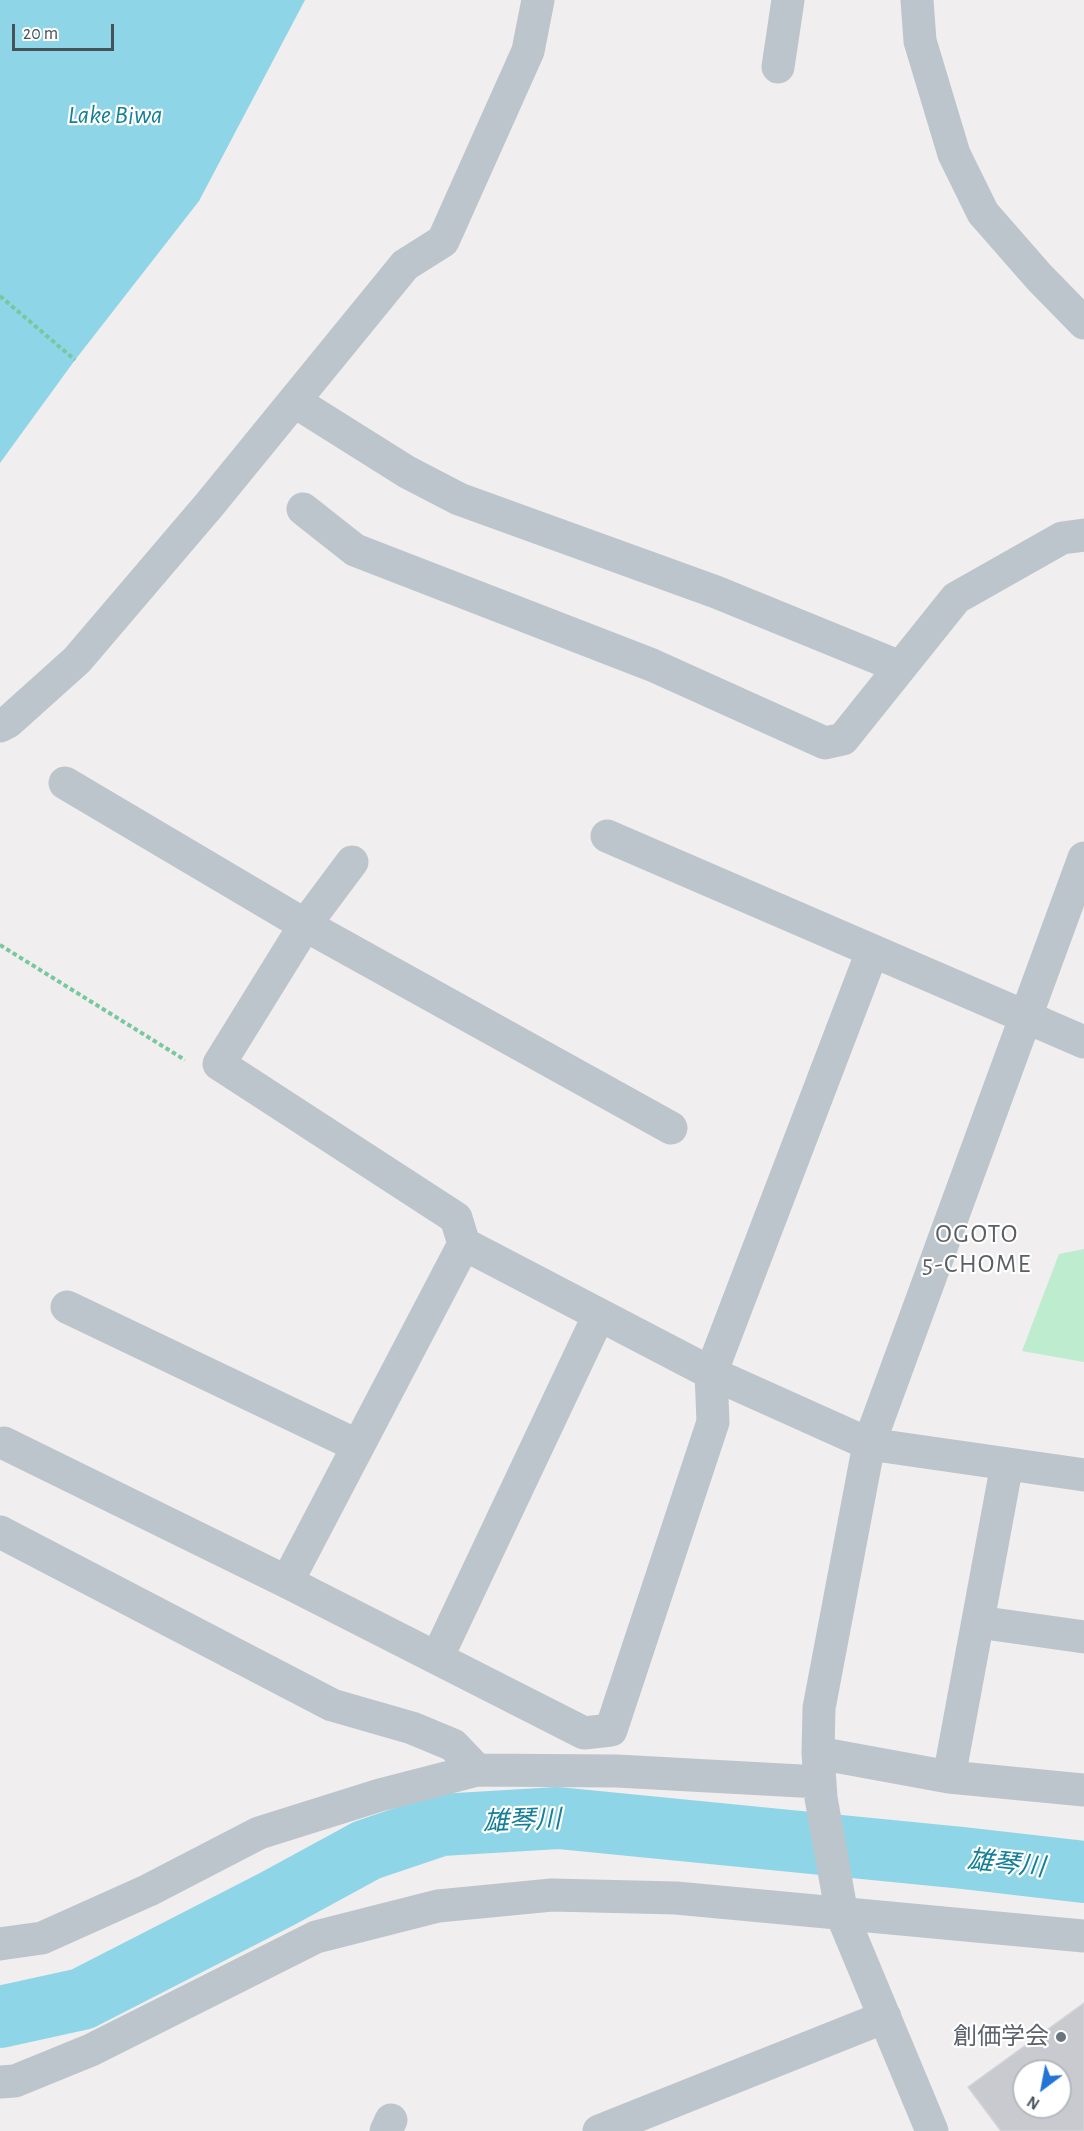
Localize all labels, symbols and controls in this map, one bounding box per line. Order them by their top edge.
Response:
scale bar [15,12,117,50]
text: 20 m [23,25,58,43]
water label: Lake Biwa [68,99,162,131]
district label: OGOTO 5-CHOME [922,1218,1032,1280]
water label: 雄琴川 [482,1804,562,1838]
water label: 雄琴川 [966,1844,1046,1884]
place label: 創価学会 [953,2023,1049,2051]
marker: 創価学会 [1054,2030,1068,2044]
north arrow [1012,2059,1072,2119]
text: N [1025,2093,1042,2112]

